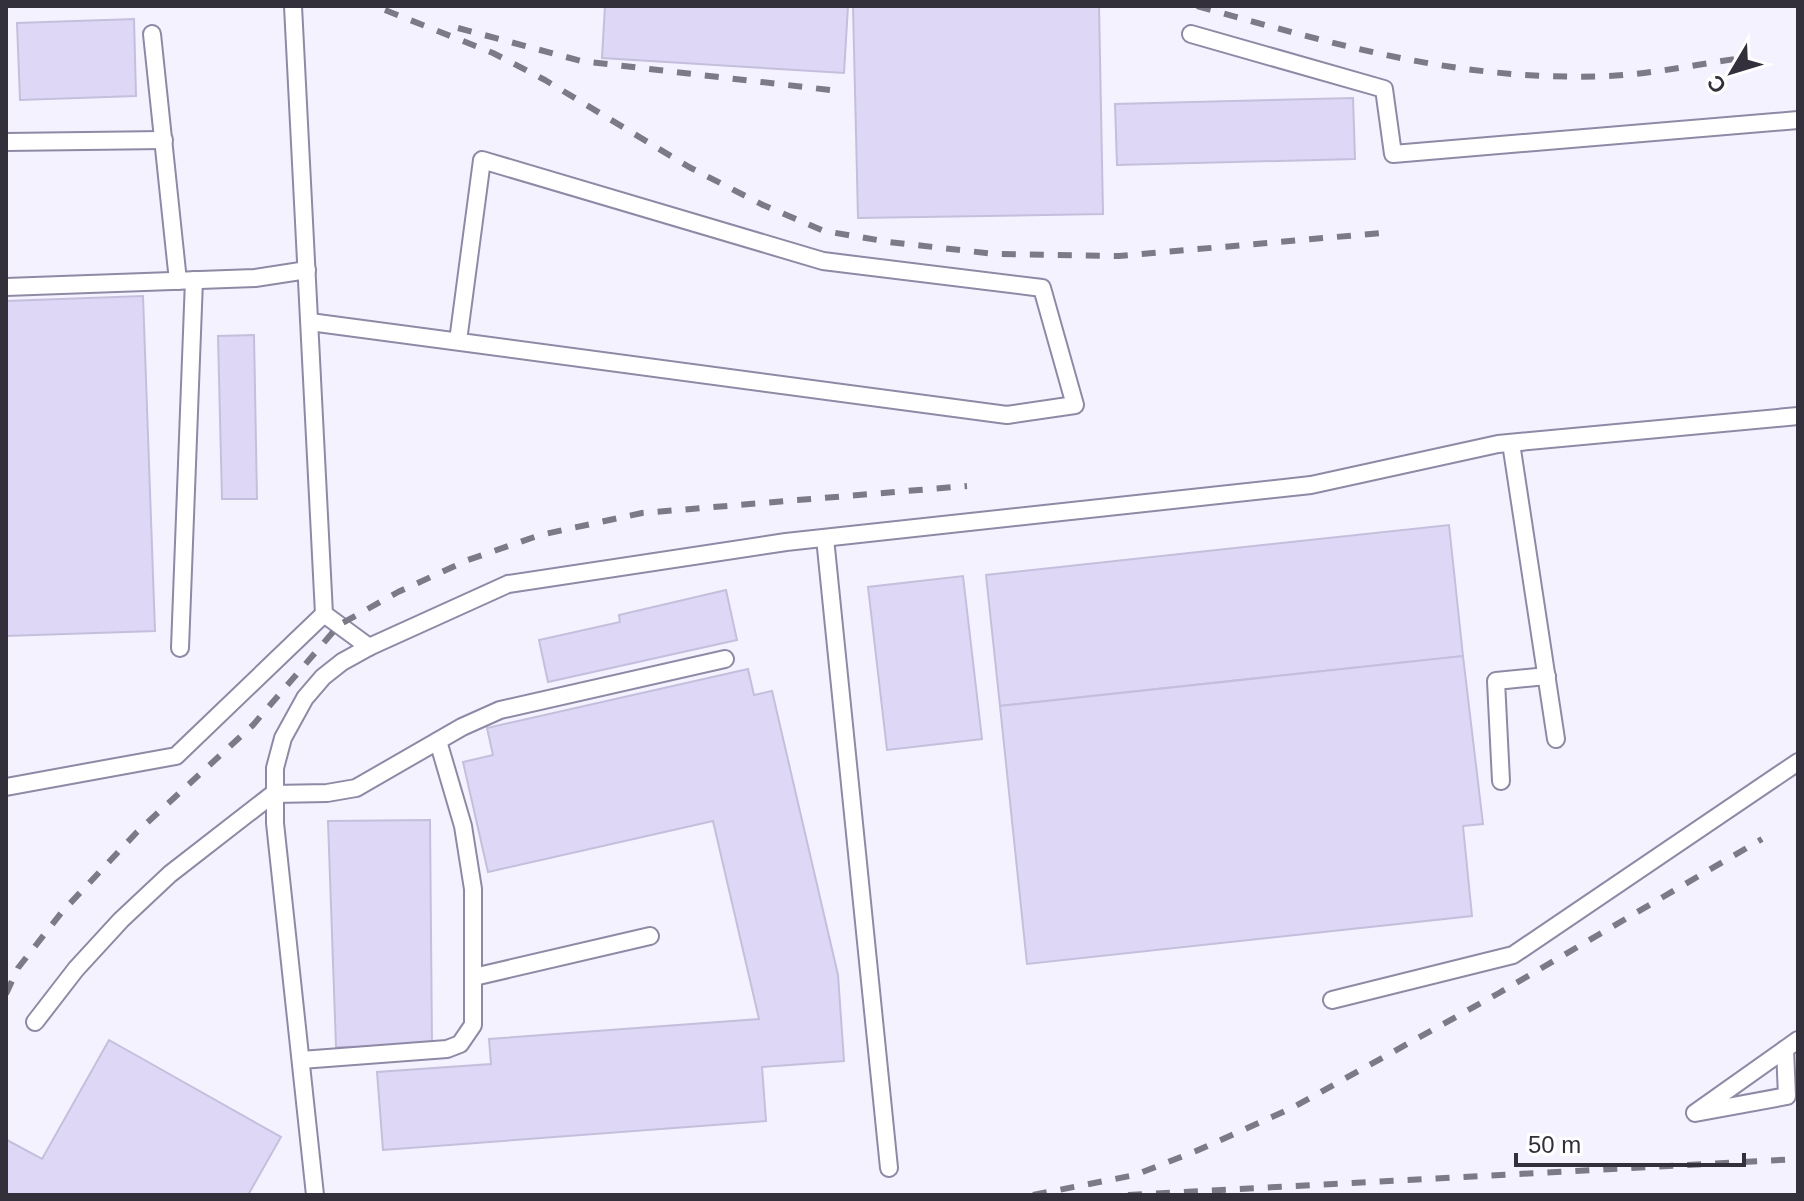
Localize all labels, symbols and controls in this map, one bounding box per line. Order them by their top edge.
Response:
north arrow [1692,32,1772,112]
text: С [1702,70,1731,98]
scale bar [1516,1117,1744,1167]
text: 50 m [1528,1131,1581,1158]

